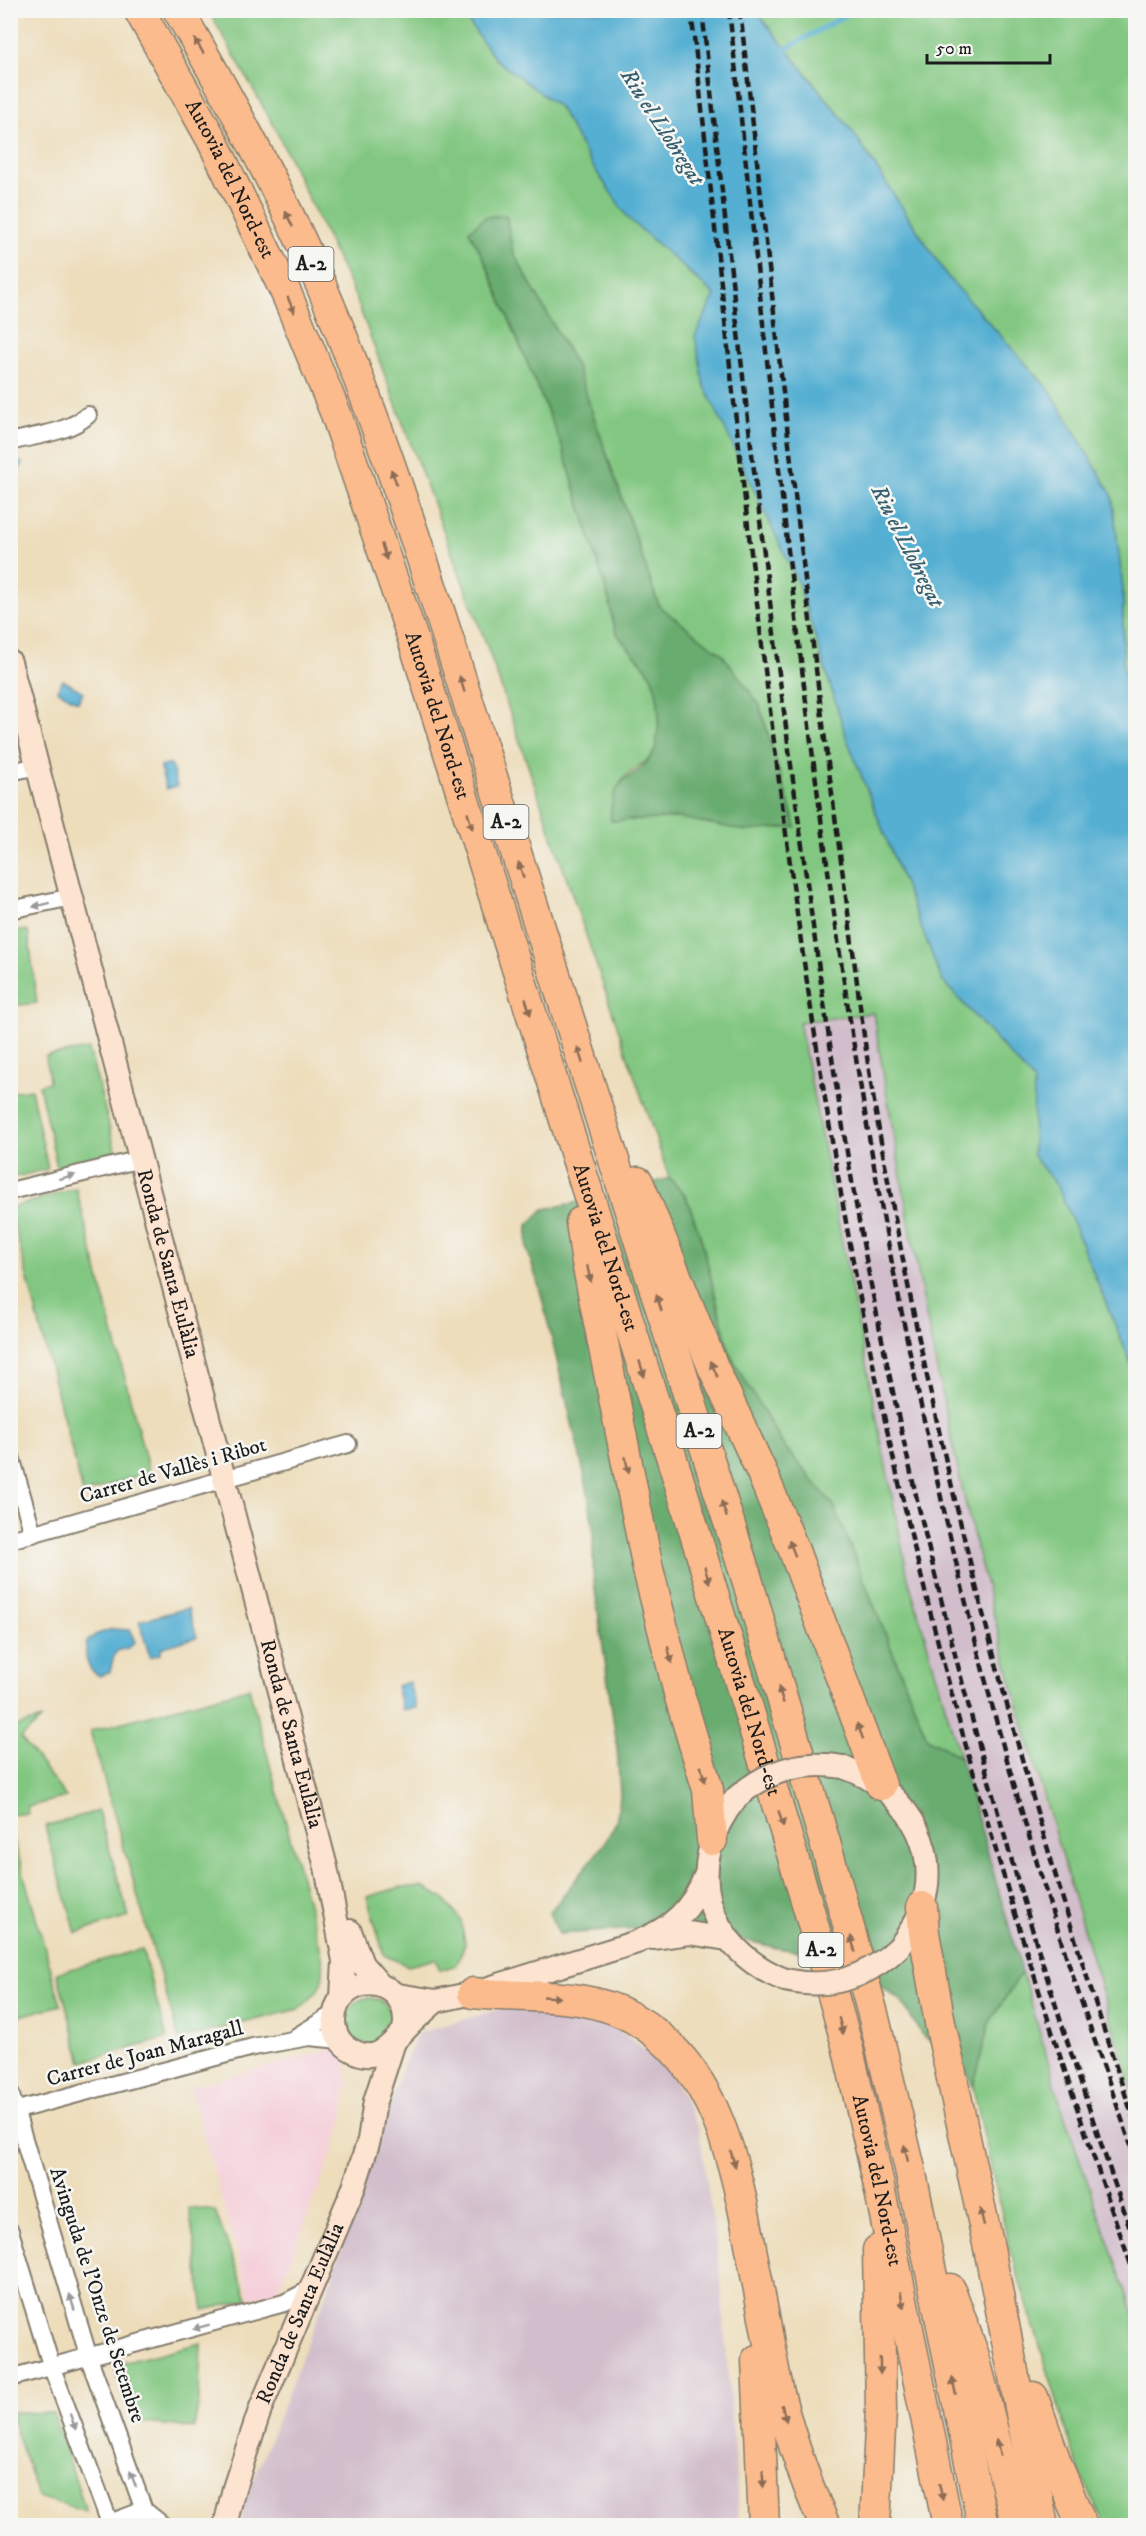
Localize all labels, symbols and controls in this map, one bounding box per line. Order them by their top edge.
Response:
scale bar [927,27,1050,65]
one-way arrow [193,38,204,54]
text: 50 m [936,38,972,60]
water label: Riu el Llobregat [614,63,710,191]
street label: Autovia del Nord-est [179,95,281,263]
one-way arrow [285,210,294,227]
road number: A-2 [288,247,334,281]
one-way arrow [287,296,296,314]
one-way arrow [389,468,399,486]
water label: Riu el Llobregat [864,479,950,613]
one-way arrow [380,543,390,561]
street label: Autovia del Nord-est [398,628,476,803]
one-way arrow [457,675,466,693]
road number: A-2 [484,805,528,839]
one-way arrow [466,812,475,830]
one-way arrow [516,861,525,879]
one-way arrow [32,900,51,910]
one-way arrow [524,998,533,1016]
one-way arrow [575,1046,584,1064]
street label: Autovia del Nord-est [567,1160,644,1335]
street label: Ronda de Santa Eulàlia [131,1166,205,1361]
one-way arrow [58,1171,76,1181]
one-way arrow [585,1264,594,1283]
one-way arrow [653,1294,663,1312]
one-way arrow [638,1360,648,1378]
one-way arrow [710,1361,719,1378]
road number: A-2 [676,1414,722,1448]
street label: Carrer de Vallès i Ribot [77,1432,270,1510]
one-way arrow [623,1456,632,1475]
one-way arrow [719,1500,728,1518]
one-way arrow [787,1539,797,1557]
one-way arrow [703,1566,713,1584]
street label: Autovia del Nord-est [711,1624,787,1799]
street label: Ronda de Santa Eulàlia [254,1636,328,1831]
one-way arrow [665,1646,675,1664]
one-way arrow [776,1686,785,1704]
one-way arrow [855,1721,865,1739]
one-way arrow [699,1765,708,1783]
one-way arrow [777,1810,786,1828]
road number: A-2 [798,1933,844,1967]
one-way arrow [848,1934,857,1952]
one-way arrow [543,1992,562,2002]
street label: Carrer de Joan Maragall [44,2015,247,2093]
one-way arrow [837,2017,847,2035]
street label: Autovia del Nord-est [846,2092,908,2269]
one-way arrow [901,2144,911,2162]
one-way arrow [729,2150,738,2168]
street label: Avinguda de l'Onze de Setembre [43,2164,151,2426]
one-way arrow [977,2207,986,2226]
street label: Ronda de Santa Eulàlia [251,2219,350,2408]
one-way arrow [898,2291,907,2310]
one-way arrow [67,2293,76,2311]
one-way arrow [192,2322,211,2332]
one-way arrow [875,2356,884,2375]
one-way arrow [949,2376,958,2395]
one-way arrow [780,2404,789,2422]
one-way arrow [68,2413,78,2431]
one-way arrow [993,2439,1003,2458]
one-way arrow [758,2469,767,2488]
one-way arrow [128,2470,138,2488]
one-way arrow [937,2482,946,2501]

